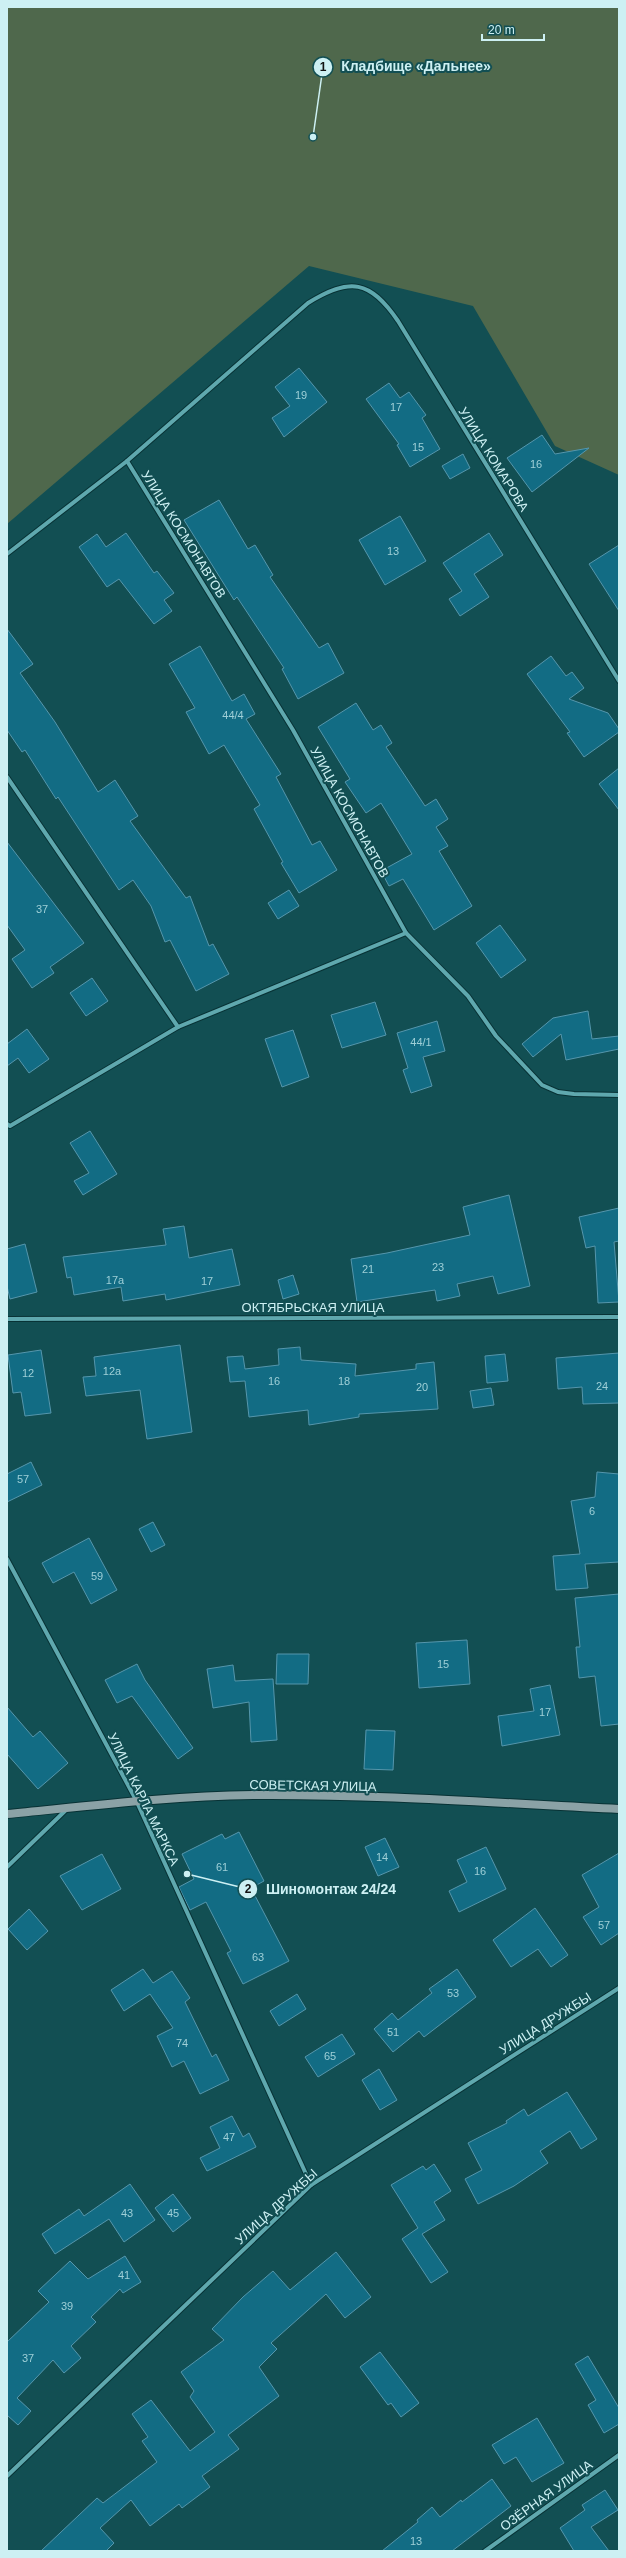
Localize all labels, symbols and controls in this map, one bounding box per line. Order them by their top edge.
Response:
scale bar [482,16,544,42]
text: 20 m [488,23,515,37]
callout: Кладбище «Дальнее» [313,54,499,80]
text: Кладбище «Дальнее» [341,58,491,74]
text: 1 [320,60,327,74]
house number: 19 [295,389,307,401]
house number: 17 [390,401,402,413]
street label: УЛИЦА КОМАРОВА [455,404,532,514]
house number: 15 [412,441,424,453]
house number: 16 [530,458,542,470]
street label: УЛИЦА КОСМОНАВТОВ [138,468,229,601]
house number: 13 [387,545,399,557]
house number: 44/4 [222,709,244,721]
street label: УЛИЦА КОСМОНАВТОВ [307,744,392,880]
house number: 37 [36,903,48,915]
house number: 44/1 [410,1036,432,1048]
house number: 23 [432,1261,444,1273]
house number: 21 [362,1263,374,1275]
house number: 17а [106,1274,125,1286]
house number: 17 [201,1275,213,1287]
street label: ОКТЯБРЬСКАЯ УЛИЦА [242,1300,385,1315]
house number: 12а [103,1365,122,1377]
house number: 12 [22,1367,34,1379]
house number: 16 [268,1375,280,1387]
house number: 18 [338,1375,350,1387]
house number: 24 [596,1380,608,1392]
house number: 20 [416,1381,428,1393]
house number: 57 [17,1473,29,1485]
house number: 6 [589,1505,595,1517]
house number: 59 [91,1570,103,1582]
house number: 15 [437,1658,449,1670]
house number: 17 [539,1706,551,1718]
street label: УЛИЦА КАРЛА МАРКСА [105,1730,182,1868]
street label: СОВЕТСКАЯ УЛИЦА [249,1777,377,1794]
house number: 14 [376,1851,388,1863]
house number: 61 [216,1861,228,1873]
house number: 16 [474,1865,486,1877]
callout: Шиномонтаж 24/24 [238,1876,404,1902]
text: Шиномонтаж 24/24 [266,1881,396,1897]
text: 2 [245,1882,252,1896]
house number: 57 [598,1919,610,1931]
house number: 63 [252,1951,264,1963]
house number: 53 [447,1987,459,1999]
street label: УЛИЦА ДРУЖБЫ [497,1989,594,2058]
house number: 51 [387,2026,399,2038]
house number: 74 [176,2037,188,2049]
house number: 65 [324,2050,336,2062]
house number: 47 [223,2131,235,2143]
street label: УЛИЦА ДРУЖБЫ [232,2166,320,2247]
house number: 43 [121,2207,133,2219]
house number: 45 [167,2207,179,2219]
house number: 41 [118,2269,130,2281]
house number: 39 [61,2300,73,2312]
house number: 37 [22,2352,34,2364]
street label: ОЗЁРНАЯ УЛИЦА [497,2457,596,2534]
house number: 13 [410,2535,422,2547]

